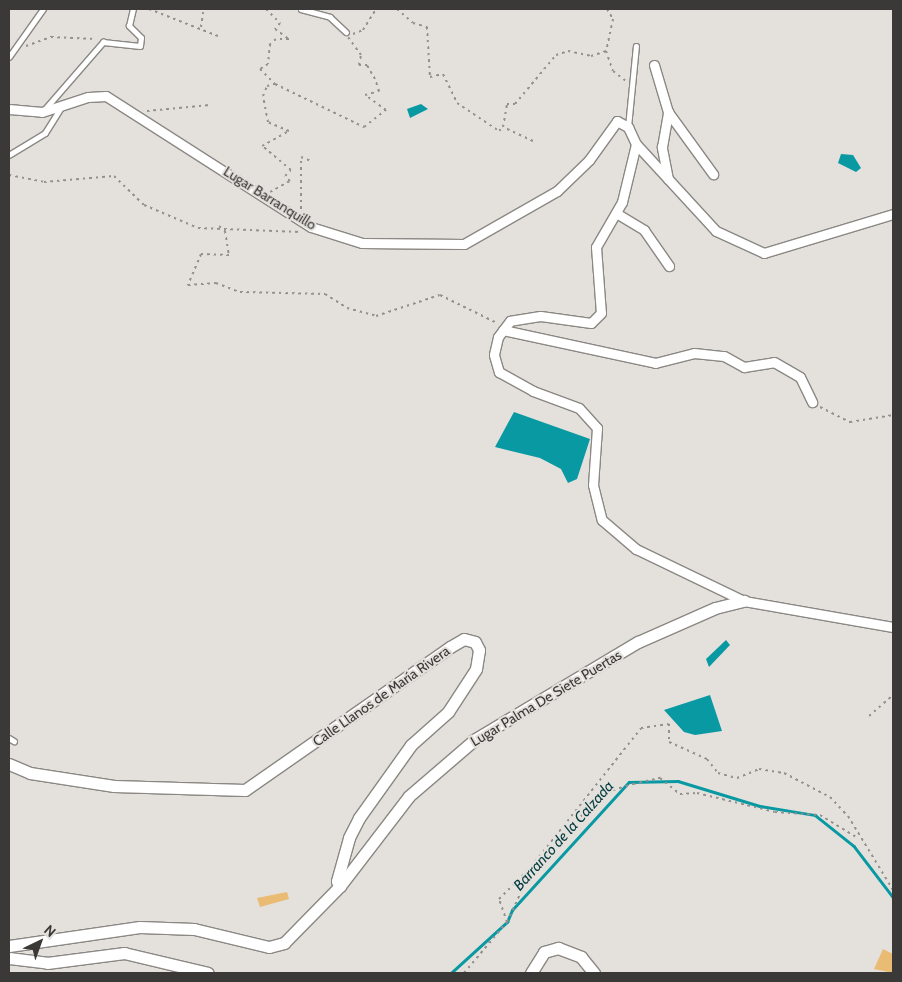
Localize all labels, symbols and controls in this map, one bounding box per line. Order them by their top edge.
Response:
street label: Lugar Barranquillo [221,163,319,233]
street label: Calle Llanos de María Rivera [309,642,453,750]
street label: Lugar Palma De Siete Puertas [467,646,625,750]
water label: Barranco de la Calzada [510,778,618,894]
north arrow [15,917,65,967]
text: N [40,921,60,941]

